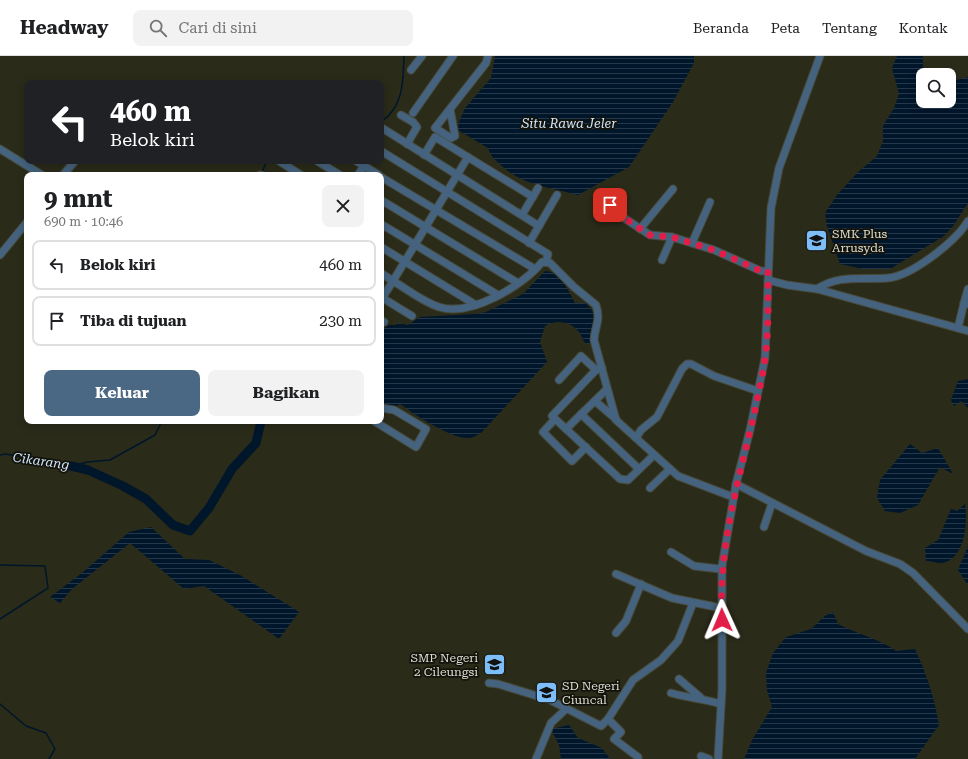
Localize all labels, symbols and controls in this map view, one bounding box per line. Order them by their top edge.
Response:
search box [133,10,413,46]
text: Headway [20,16,109,39]
icon: search [147,17,169,39]
text: Cari di sini [179,19,257,37]
text: Beranda [693,20,749,36]
text: Peta [771,20,800,36]
text: Tentang [822,20,877,36]
text: Kontak [899,20,948,36]
map controls [916,68,956,108]
button: search [916,68,956,108]
text: 460 m [110,95,191,128]
icon: left [44,96,96,148]
water label: Situ Rawa Jeler [520,116,617,131]
text: Belok kiri [110,129,195,150]
text: 9 mnt [44,185,113,213]
button: close [322,185,364,227]
pin [593,188,627,222]
icon: arrive [599,194,621,216]
text: 690 m · 10:46 [44,214,123,229]
place label: SMK Plus Arrusyda [832,227,888,255]
school or university icon: SMK Plus Arrusyda [803,228,829,254]
icon: left [46,254,68,276]
text: Belok kiri [80,256,156,274]
text: 460 m [319,256,362,274]
icon: arrive [46,310,68,332]
text: Tiba di tujuan [80,312,187,330]
text: 230 m [319,312,362,330]
button: Keluar [44,370,200,416]
button: Bagikan [208,370,364,416]
water label: Cikarang [12,450,70,472]
position arrow [701,599,743,641]
place label: SMP Negeri 2 Cileungsi [410,651,478,679]
school or university icon: SMP Negeri 2 Cileungsi [481,652,507,678]
place label: SD Negeri Ciuncal [562,679,620,707]
school or university icon: SD Negeri Ciuncal [534,680,560,706]

